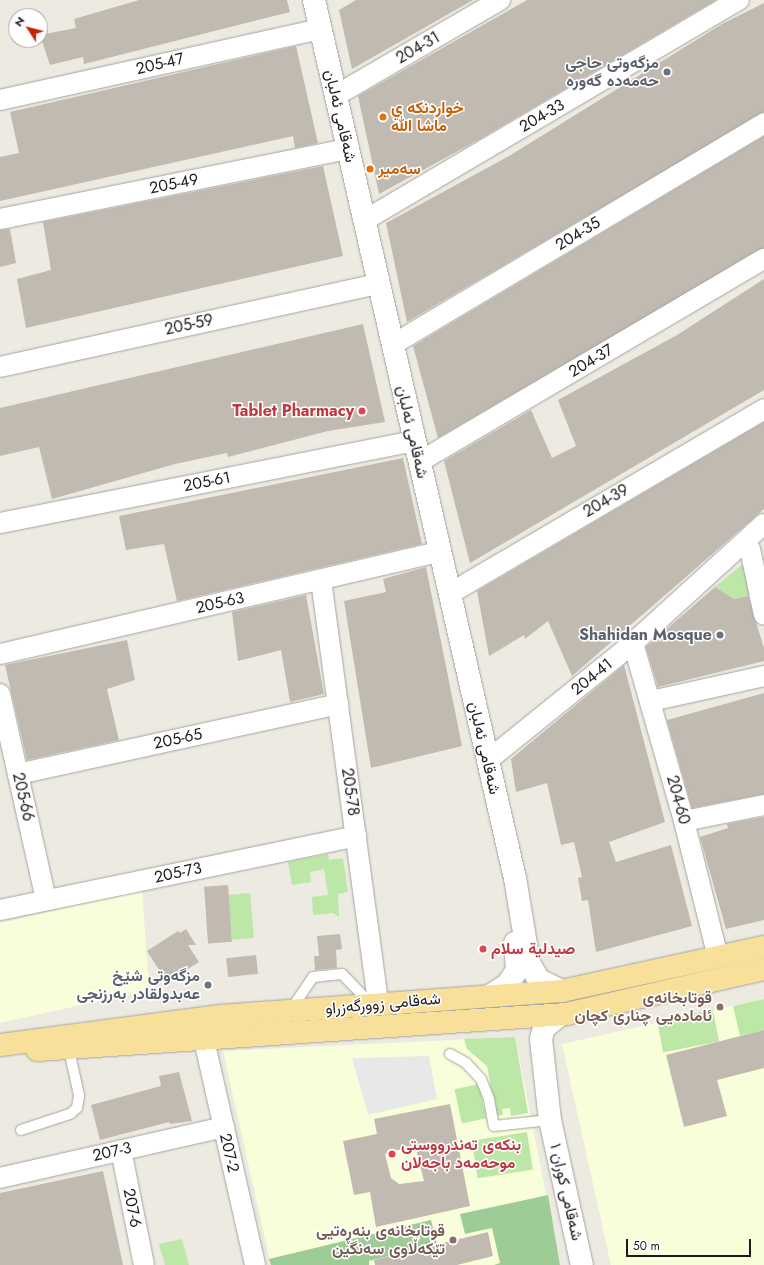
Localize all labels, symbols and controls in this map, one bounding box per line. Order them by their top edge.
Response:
north arrow [8,8,48,48]
text: N [10,13,28,30]
street label: 204-31 [393,28,443,68]
street label: 205-47 [134,49,186,79]
place label: مزگه‌وتی حاجی حه‌مه‌ده‌ گه‌وره [565,53,659,91]
marker: مزگه‌وتی حاجی حه‌مه‌ده‌ گه‌وره [662,67,672,77]
street label: شەقامی ئەلبان [320,68,360,164]
street label: 204-33 [516,95,568,137]
place label: خواردنكه ي ماشا الله [391,98,464,136]
marker: خواردنكه ي ماشا الله [378,112,388,122]
place label: سەمیر [378,159,421,179]
marker: سەمیر [365,164,375,174]
street label: 205-49 [148,170,200,198]
street label: 204-35 [552,213,604,255]
street label: 205-59 [163,310,215,340]
street label: 204-37 [565,340,617,382]
street label: شەقامی ئەلبان [392,384,432,480]
place label: Tablet Pharmacy [232,401,354,421]
marker: Tablet Pharmacy [357,406,367,416]
street label: 205-61 [182,468,232,496]
street label: 204-39 [580,480,632,522]
street label: 205-63 [194,588,246,618]
place label: Shahidan Mosque [579,625,712,645]
marker: Shahidan Mosque [715,630,725,640]
street label: 204-41 [567,654,617,700]
street label: شەقامی ئەلبان [464,700,504,796]
street label: 205-65 [152,724,204,754]
street label: 205-78 [337,767,363,817]
street label: 205-66 [8,771,38,823]
street label: 204-60 [662,773,694,827]
street label: 205-73 [152,859,204,887]
place label: صیدلیة سلام [491,939,575,959]
marker: صیدلیة سلام [478,944,488,954]
place label: مزگەوتی شێخ عەبدولقادر بەرزنجی [76,966,200,1004]
marker: مزگەوتی شێخ عەبدولقادر بەرزنجی [203,980,213,990]
place label: قوتابخانەی ئامادەیی چناری کچان [575,988,712,1026]
street label: شەقامی زوورگەزراو [325,989,441,1019]
marker: قوتابخانەی ئامادەیی چناری کچان [715,1002,725,1012]
street label: 207-2 [215,1132,243,1174]
place label: بنکەی تەندرووستی موحەمەد باجەلان [401,1135,521,1173]
street label: 207-3 [91,1138,133,1166]
street label: شەقامی کوران ١ [546,1142,586,1242]
marker: بنکەی تەندرووستی موحەمەد باجەلان [386,1148,398,1160]
street label: 207-6 [119,1187,145,1229]
place label: قوتابخانەی بنەڕەتیی تێکەڵاوی سەنگین [316,1221,445,1259]
scale bar [628,1231,753,1257]
marker: قوتابخانەی بنەڕەتیی تێکەڵاوی سەنگین [448,1235,458,1245]
text: 50 m [633,1237,660,1255]

